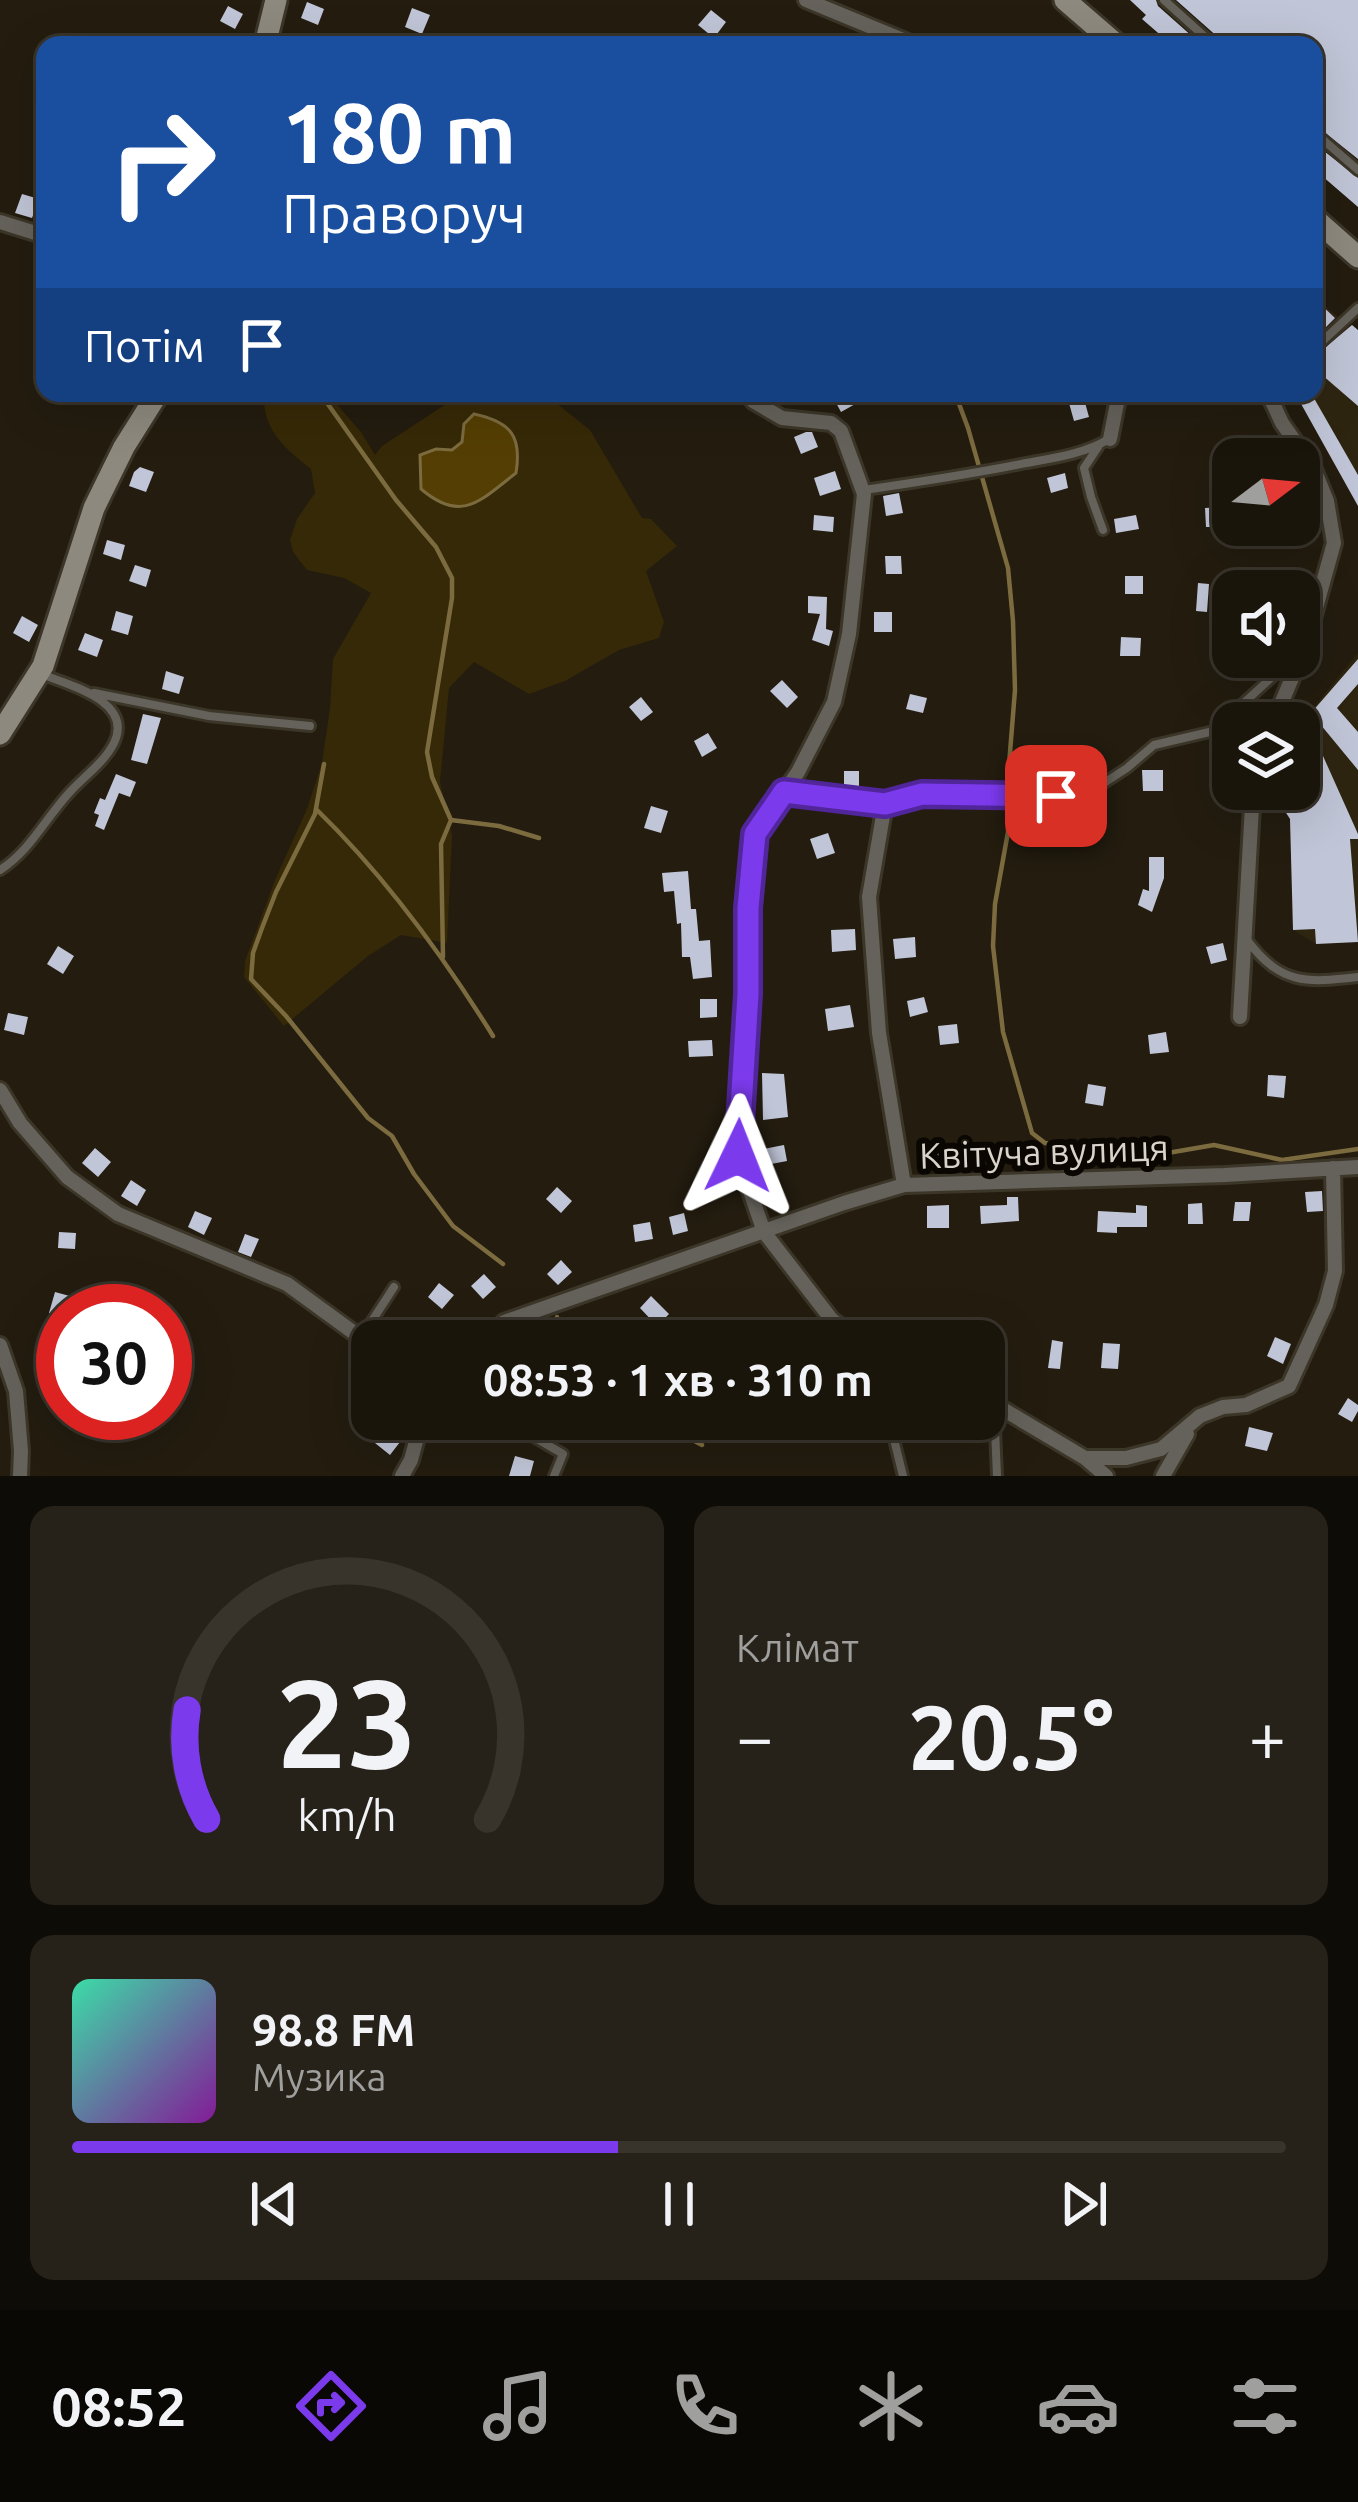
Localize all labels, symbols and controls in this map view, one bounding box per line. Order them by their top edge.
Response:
icon: right [84,84,240,240]
text: 180 m [282,85,516,179]
text: Праворуч [282,183,526,243]
icon: arrive [229,312,295,378]
text: Потім [84,320,205,371]
north arrow [1212,438,1320,546]
map controls [1212,438,1320,810]
button: sound [1212,570,1320,678]
button: layers [1212,702,1320,810]
pin [1005,745,1107,847]
icon: arrive [1023,763,1089,829]
position arrow [675,1093,801,1219]
street label: Квітуча вулиця [919,1126,1169,1176]
speed limit sign: 30 [36,1284,192,1440]
text: 08:53 · 1 хв · 310 m [483,1354,873,1405]
text: Клімат [736,1626,859,1669]
text: 23 [277,1652,417,1792]
text: 20.5° [908,1686,1114,1787]
text: − [736,1699,773,1773]
text: + [1249,1699,1286,1773]
text: km/h [297,1790,397,1838]
text: 98.8 FM [252,2004,415,2055]
text: Музика [252,2055,387,2098]
icon: previous [241,2171,307,2237]
icon: pause [646,2171,712,2237]
icon: next [1051,2171,1117,2237]
icon: directions [289,2364,373,2448]
icon: music [476,2364,560,2448]
icon: phone [663,2364,747,2448]
icon: climate [849,2364,933,2448]
icon: car [1036,2364,1120,2448]
icon: filters [1223,2364,1307,2448]
text: 08:52 [51,2376,186,2436]

